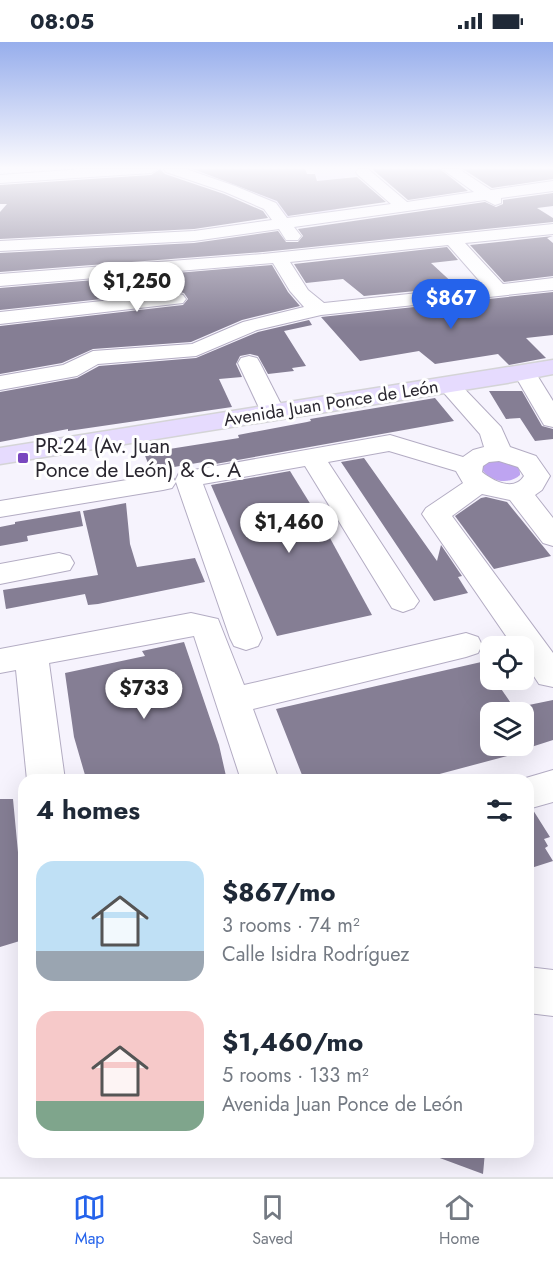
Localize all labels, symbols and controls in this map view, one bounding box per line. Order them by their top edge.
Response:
text: 08:05 [30,5,94,37]
pin: $1,250 [88,262,186,313]
text: $1,250 [103,267,171,296]
pin: $867 [415,279,487,330]
text: $867 [426,284,476,313]
street label: Avenida Juan Ponce de León [222,373,440,433]
place label: PR-24 (Av. Juan Ponce de León) & C. A [35,431,241,485]
marker: PR-24 (Av. Juan Ponce de León) & C. A [16,451,30,465]
pin: $1,460 [240,503,338,554]
text: $1,460 [254,508,324,537]
map controls [480,636,534,756]
button: locate [480,636,534,690]
pin: $733 [108,669,180,720]
text: $733 [119,674,169,703]
button: layers [480,702,534,756]
text: 4 homes [36,791,140,829]
icon: filters [483,794,516,827]
text: $867/mo [222,873,336,911]
icon: home [84,885,156,957]
text: 3 rooms · 74 m² [222,911,360,940]
text: Calle Isidra Rodríguez [222,940,410,969]
text: $1,460/mo [222,1023,363,1061]
icon: home [84,1035,156,1107]
text: 5 rooms · 133 m² [222,1061,369,1090]
text: Avenida Juan Ponce de León [222,1090,463,1119]
tab: Map [73,1191,106,1250]
tab: Saved [252,1191,293,1250]
tab: Home [439,1191,480,1250]

